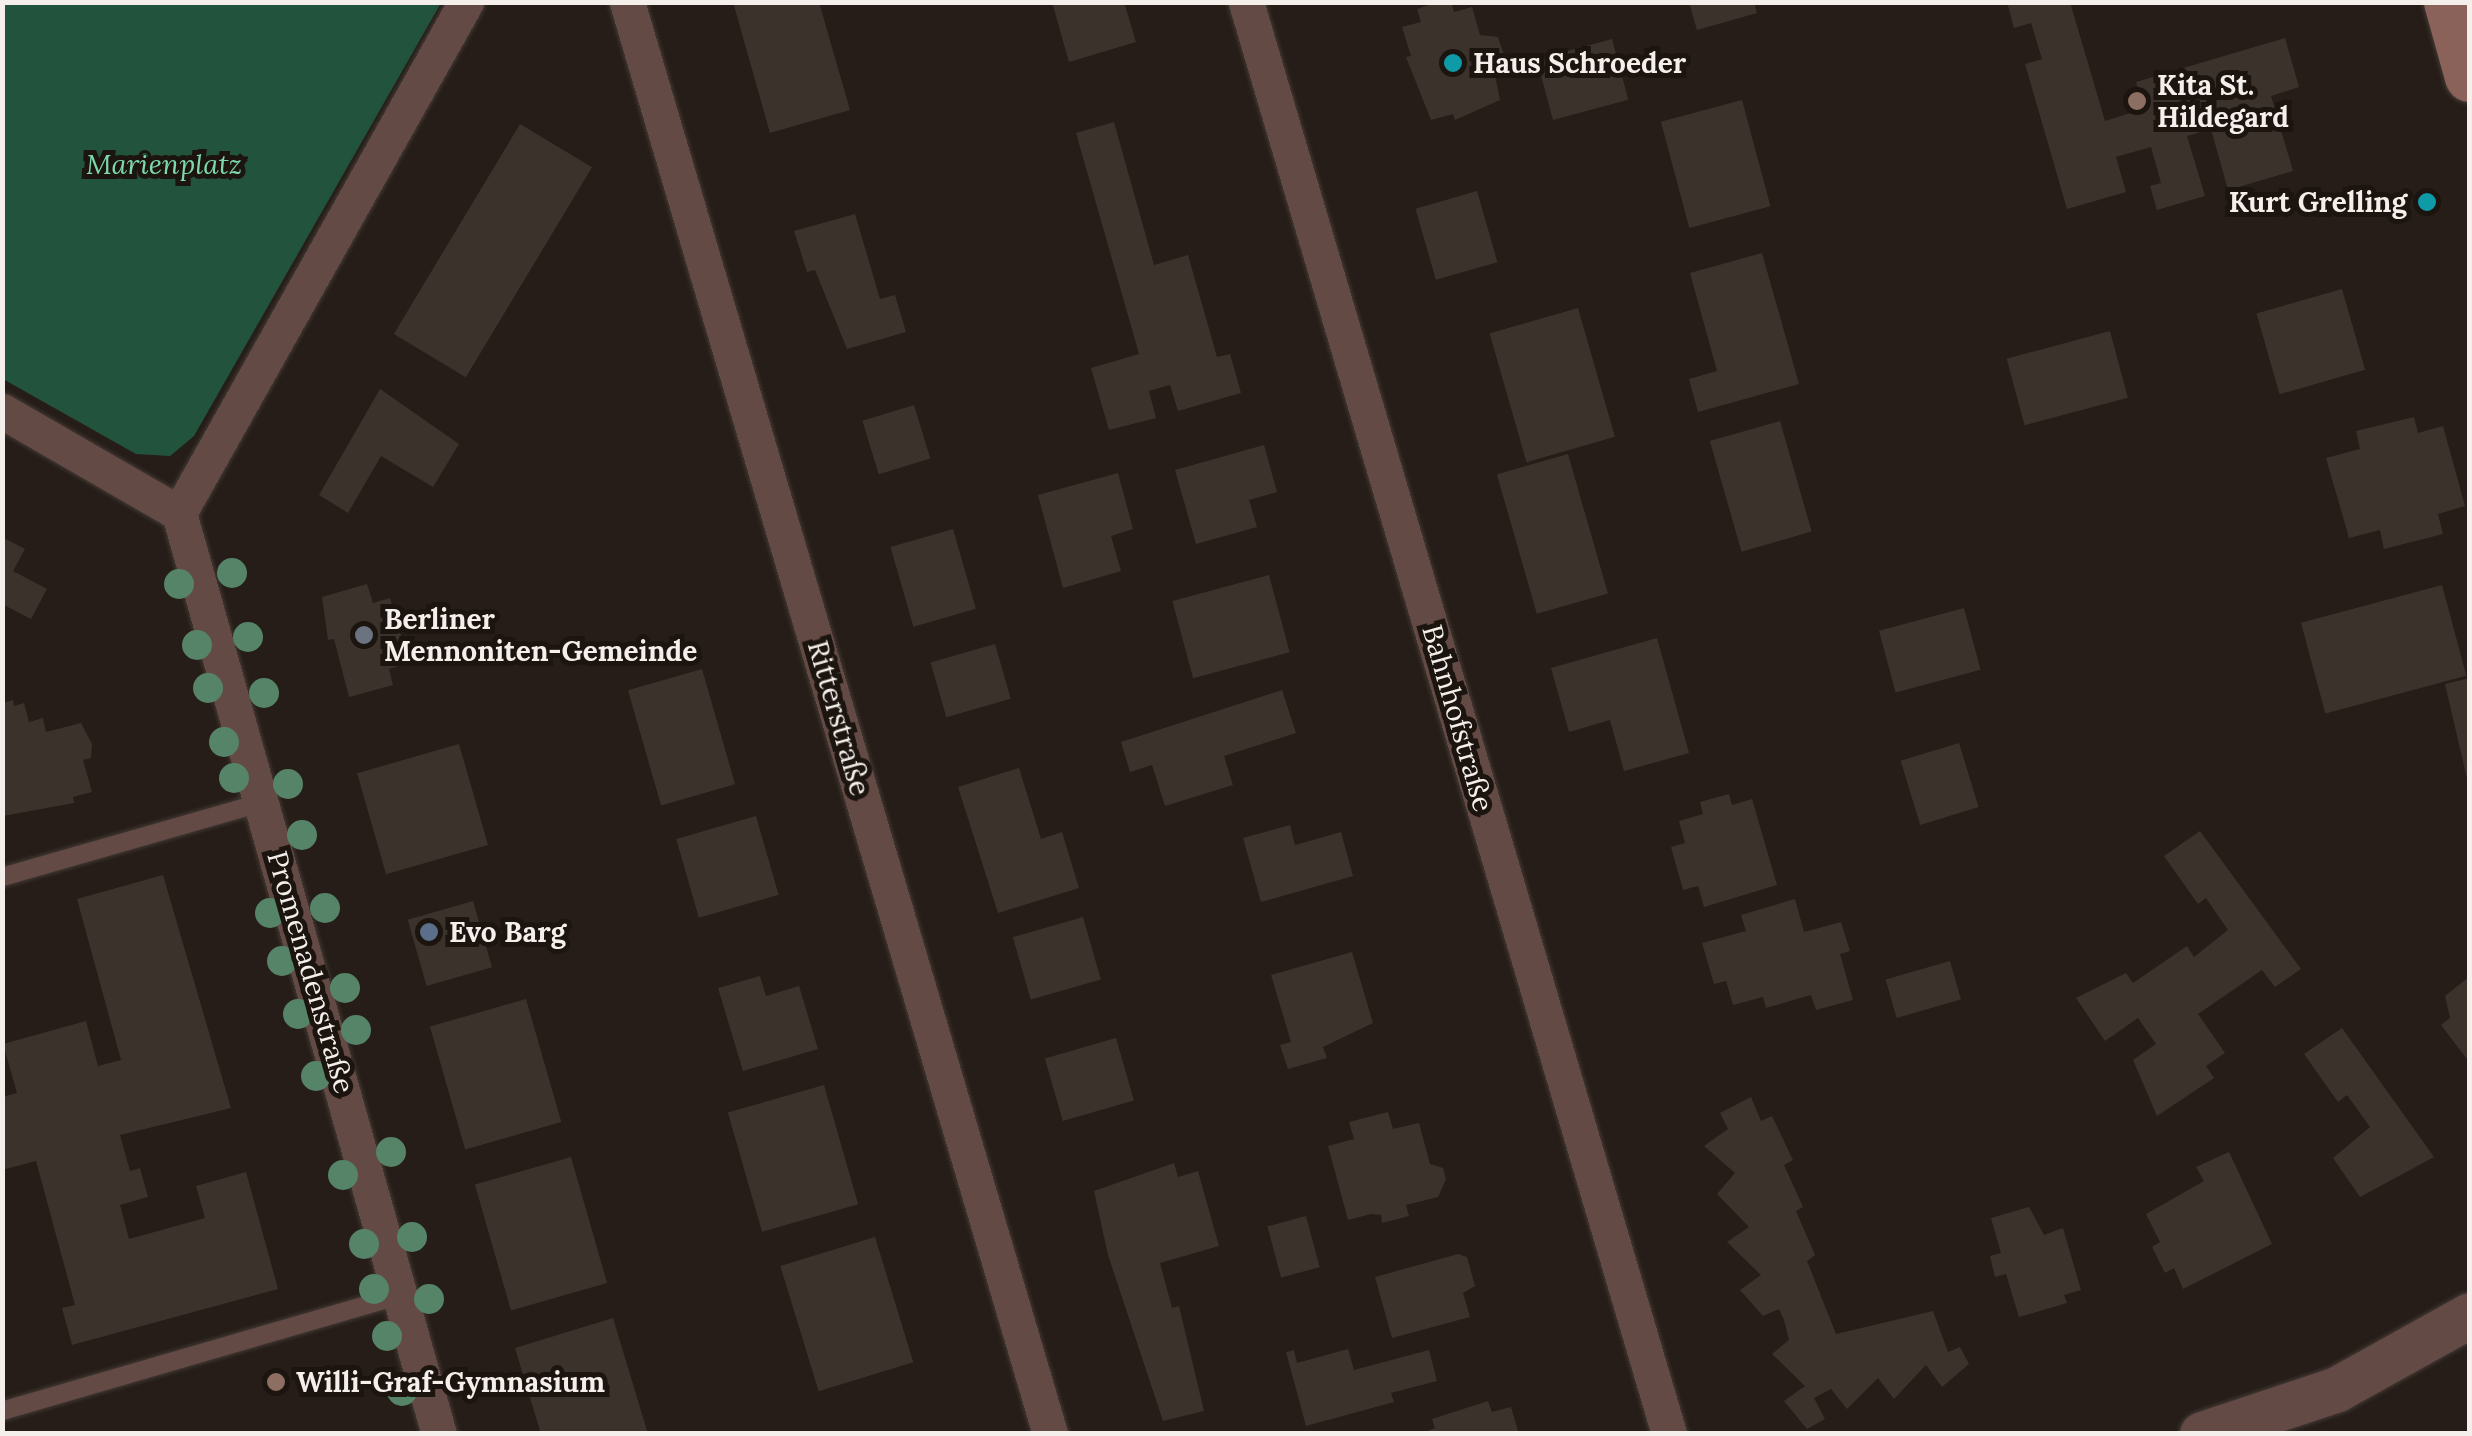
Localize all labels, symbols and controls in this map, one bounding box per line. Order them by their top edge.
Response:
place label: Haus Schroeder [1473,46,1686,80]
marker: Haus Schroeder [1442,52,1464,74]
place label: Kita St. Hildegard [2157,68,2289,134]
marker: Kita St. Hildegard [2126,90,2148,112]
park label: Marienplatz [86,147,242,181]
place label: Kurt Grelling [2229,185,2407,219]
marker: Kurt Grelling [2416,191,2438,213]
place label: Berliner Mennoniten-Gemeinde [384,602,697,668]
street label: Bahnhofstraße [1415,621,1501,815]
marker: Berliner Mennoniten-Gemeinde [353,624,375,646]
street label: Ritterstraße [801,637,877,799]
street label: Promenadenstraße [260,847,362,1097]
place label: Evo Barg [449,915,566,949]
marker: Evo Barg [418,921,440,943]
place label: Willi-Graf-Gymnasium [296,1365,605,1399]
marker: Willi-Graf-Gymnasium [265,1371,287,1393]

